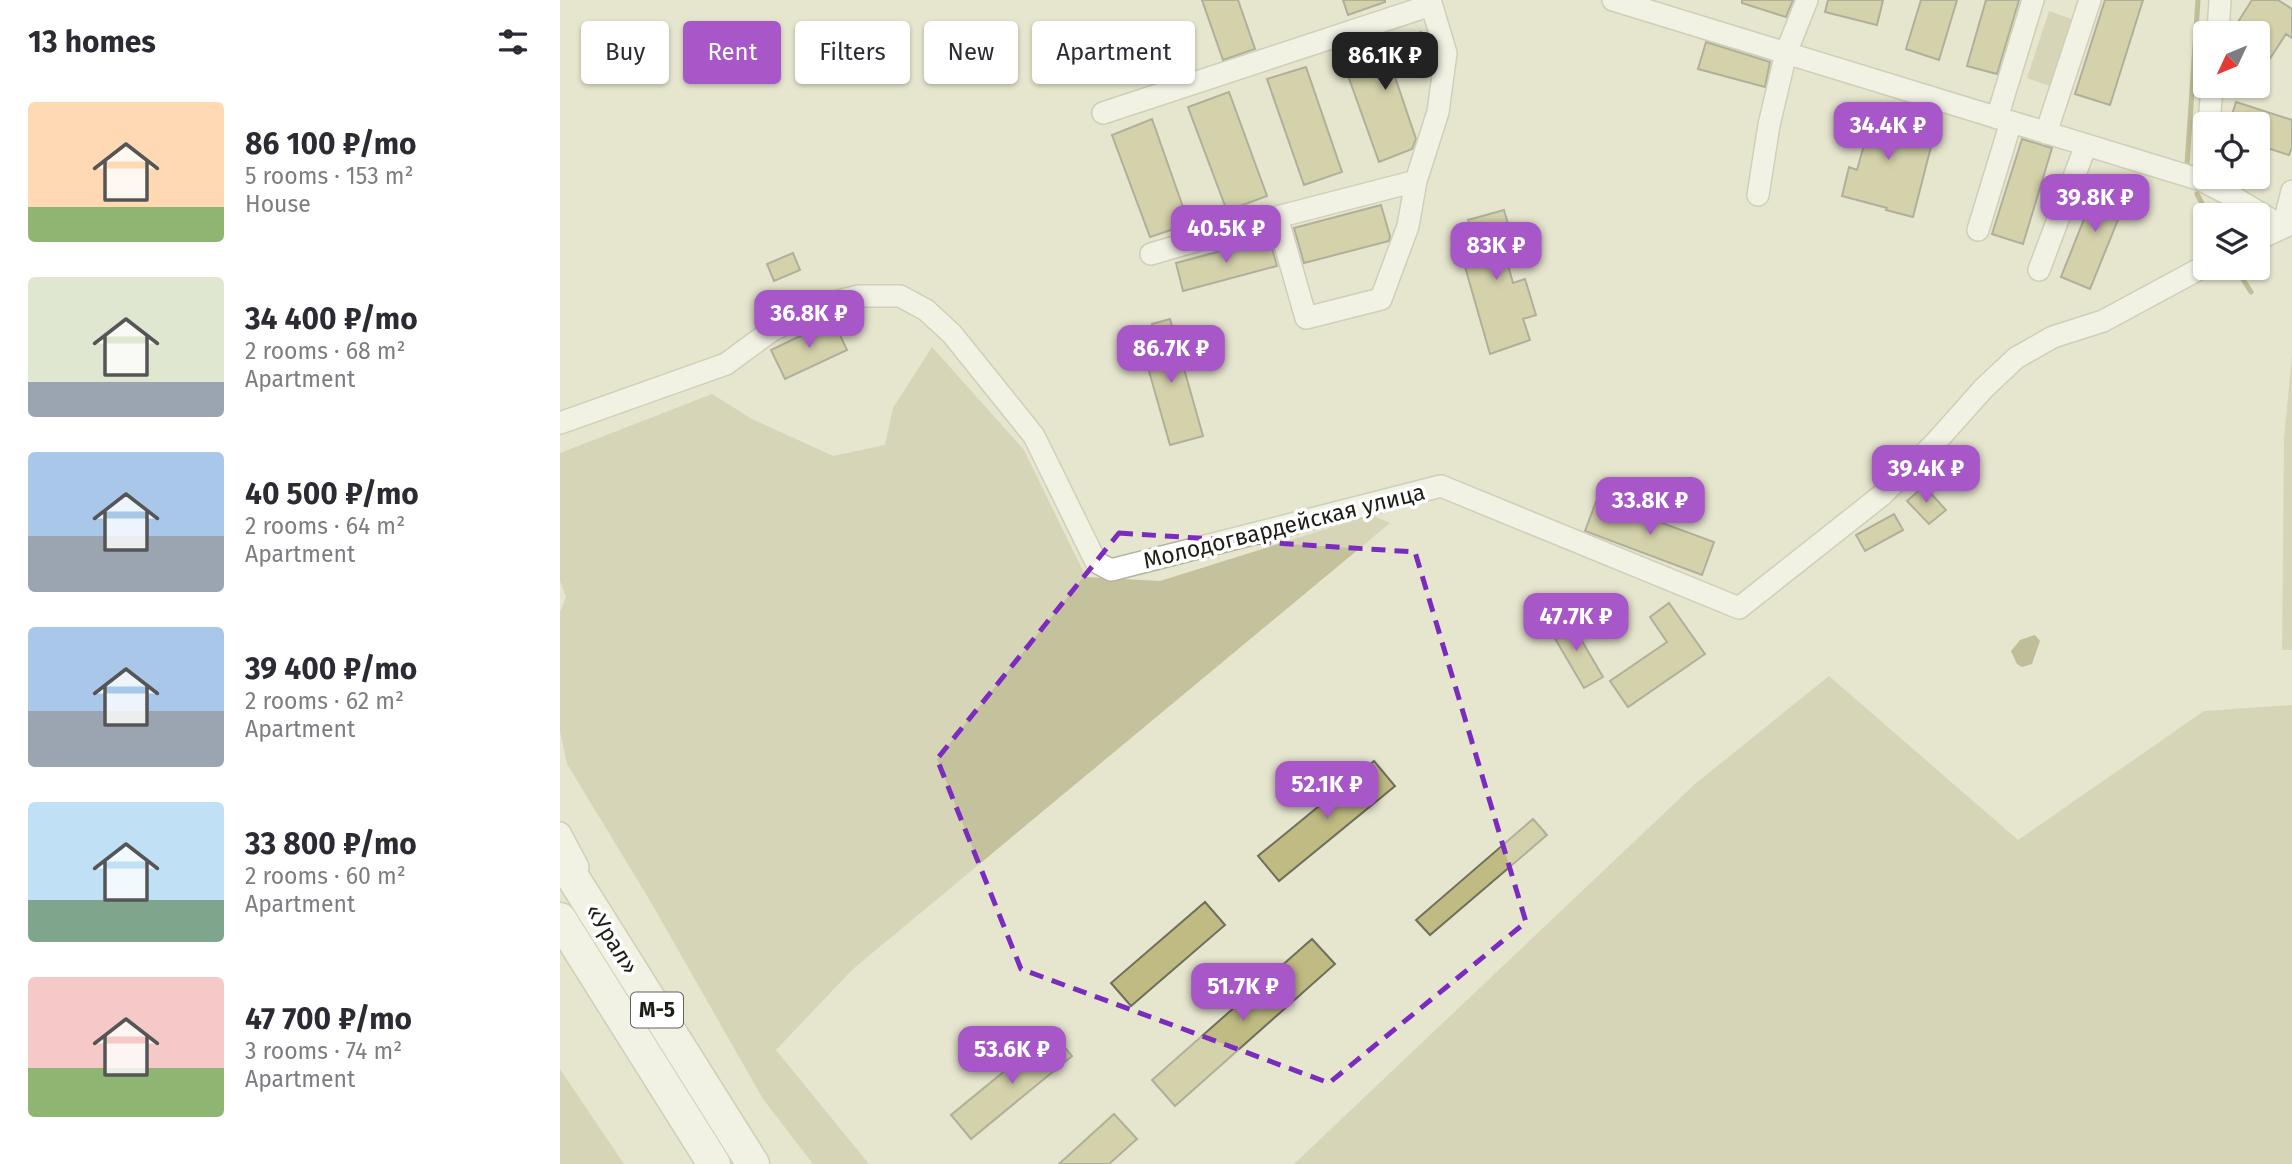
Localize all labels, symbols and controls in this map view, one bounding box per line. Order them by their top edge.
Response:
chip: Buy [581,21,669,84]
chip: Rent [683,21,781,84]
chip: Filters [795,21,910,84]
chip: New [924,21,1018,84]
chip: Apartment [1032,21,1195,84]
north arrow [2193,21,2270,98]
map controls [2193,21,2270,280]
icon: filters [494,23,532,61]
text: 13 homes [28,24,156,60]
pin: 86.1K ₽ [1320,32,1450,92]
text: 86.1K ₽ [1348,41,1422,69]
pin: 34.4K ₽ [1823,102,1953,162]
text: 34.4K ₽ [1850,111,1926,139]
button: locate [2193,112,2270,189]
text: 86 100 ₽/mo [245,126,417,162]
icon: home [84,130,168,214]
text: 5 rooms · 153 m² [245,162,414,190]
pin: 39.8K ₽ [2030,174,2160,234]
text: 39.8K ₽ [2056,183,2134,211]
text: House [245,190,311,218]
button: layers [2193,203,2270,280]
pin: 40.5K ₽ [1161,205,1291,265]
text: 40.5K ₽ [1187,214,1265,242]
pin: 83K ₽ [1447,222,1545,282]
text: 83K ₽ [1466,231,1526,259]
pin: 36.8K ₽ [744,290,874,350]
text: 36.8K ₽ [770,299,848,327]
text: 34 400 ₽/mo [245,301,418,337]
icon: home [84,305,168,389]
pin: 86.7K ₽ [1106,326,1236,385]
text: 86.7K ₽ [1133,334,1209,362]
text: 2 rooms · 68 m² [245,337,406,365]
text: Apartment [245,365,355,393]
pin: 39.4K ₽ [1861,446,1991,505]
text: 39.4K ₽ [1888,454,1964,482]
text: 40 500 ₽/mo [245,476,419,512]
street label: Молодогвардейская улица [1140,477,1428,575]
pin: 33.8K ₽ [1585,477,1715,537]
icon: home [84,480,168,564]
text: 33.8K ₽ [1612,486,1688,514]
text: 2 rooms · 64 m² [245,512,405,540]
text: Apartment [245,540,355,568]
pin: 47.7K ₽ [1511,594,1641,653]
text: 47.7K ₽ [1539,602,1613,630]
text: 39 400 ₽/mo [245,651,417,687]
icon: home [84,655,168,739]
text: 2 rooms · 62 m² [245,687,404,715]
text: Apartment [245,715,355,743]
pin: 52.1K ₽ [1262,762,1392,821]
text: 52.1K ₽ [1291,770,1363,798]
text: 33 800 ₽/mo [245,826,417,862]
icon: home [84,830,168,914]
text: 2 rooms · 60 m² [245,862,406,890]
text: Apartment [245,890,355,918]
street label: «Урал» [579,899,645,979]
pin: 51.7K ₽ [1178,964,1308,1023]
text: 51.7K ₽ [1207,972,1279,1000]
road number: М-5 [631,992,683,1028]
text: 47 700 ₽/mo [245,1001,412,1037]
icon: home [84,1005,168,1089]
pin: 53.6K ₽ [947,1026,1077,1086]
text: 53.6K ₽ [974,1035,1050,1063]
text: 3 rooms · 74 m² [245,1037,402,1065]
text: Apartment [245,1065,355,1093]

